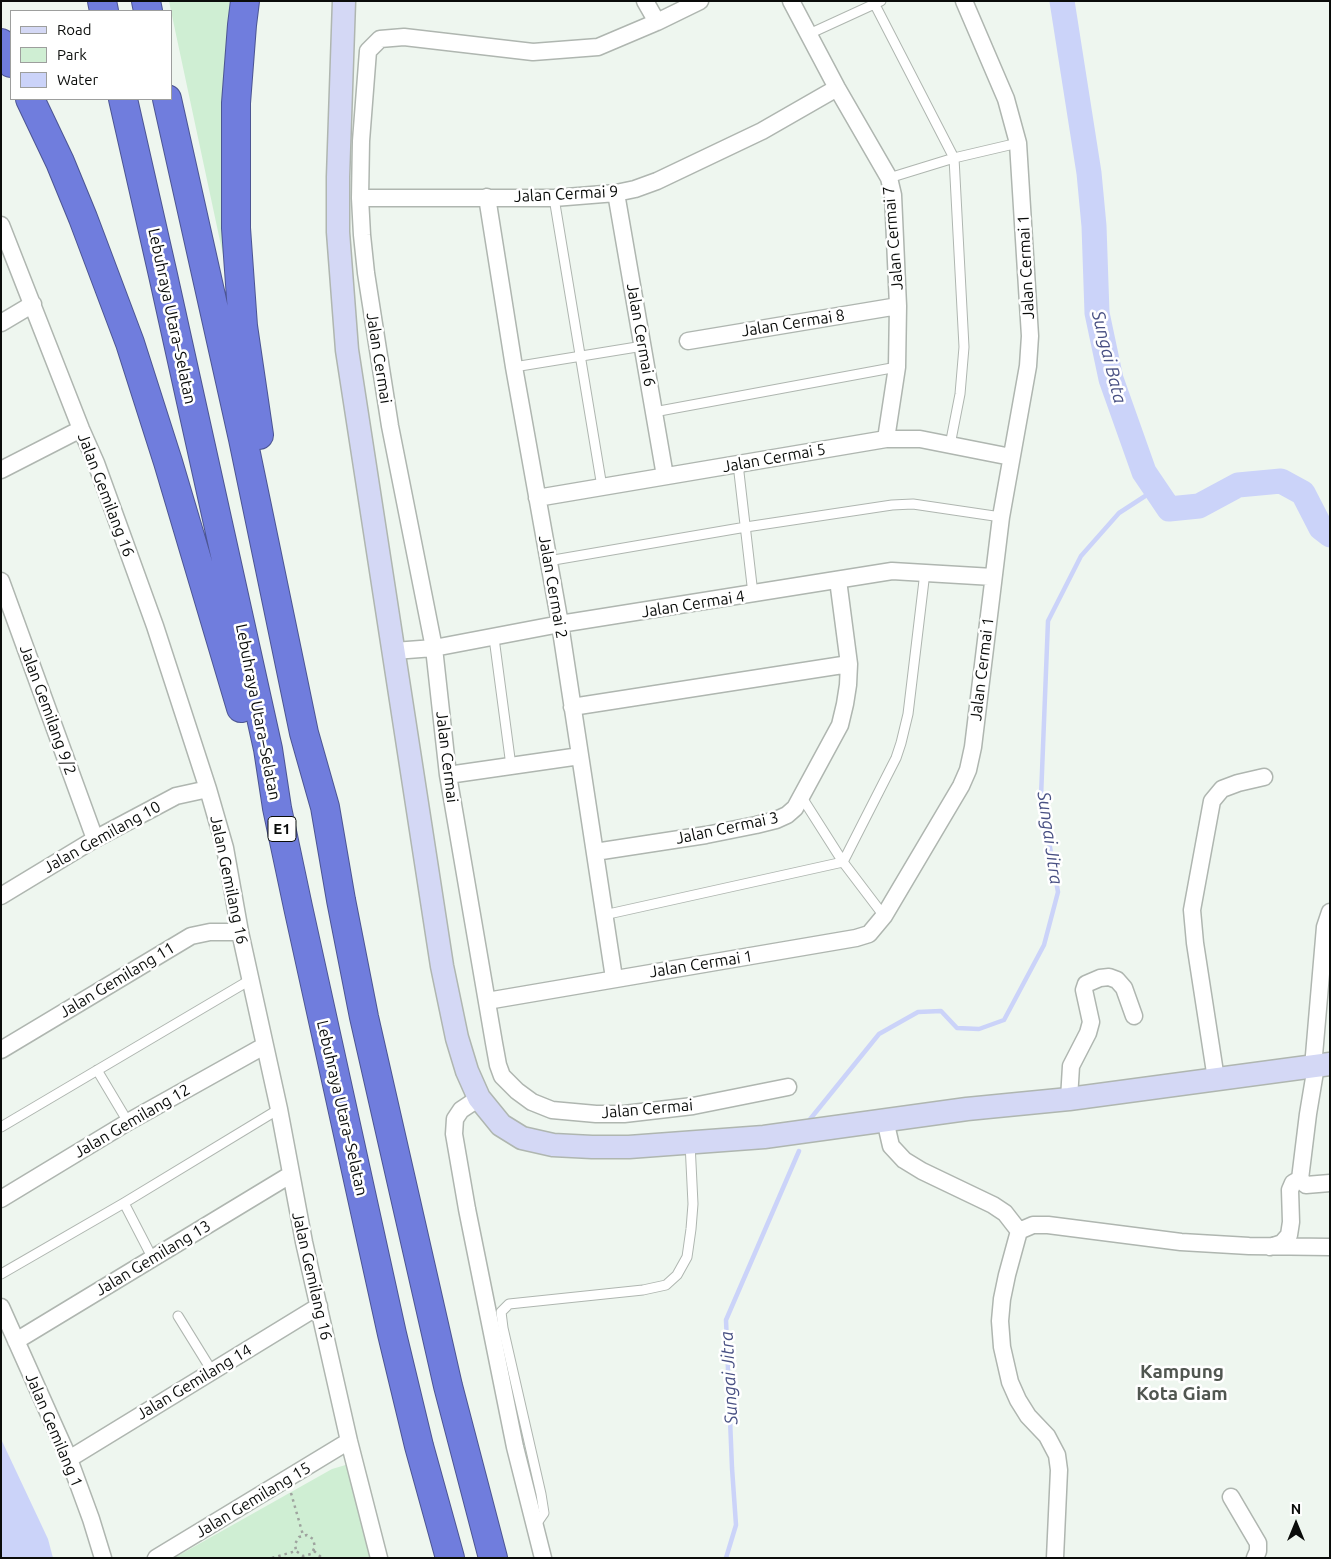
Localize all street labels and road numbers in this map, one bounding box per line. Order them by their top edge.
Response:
street label: Jalan Cermai 9 [513,182,619,206]
street label: Jalan Cermai 7 [879,185,907,291]
street label: Jalan Cermai 1 [1014,214,1038,320]
street label: Lebuhraya Utara–Selatan [144,226,200,406]
street label: Jalan Cermai 6 [622,282,660,388]
street label: Jalan Cermai 8 [740,305,846,341]
street label: Jalan Cermai [362,311,396,405]
street label: Jalan Gemilang 16 [74,430,138,560]
street label: Jalan Cermai 5 [721,439,827,477]
street label: Jalan Cermai 2 [534,534,572,640]
street label: Jalan Cermai 4 [640,586,746,622]
street label: Jalan Cermai 1 [966,616,998,722]
street label: Lebuhraya Utara–Selatan [231,622,285,802]
street label: Jalan Gemilang 9/2 [16,642,80,778]
street label: Jalan Cermai [432,710,462,804]
street label: Jalan Gemilang 10 [40,797,164,877]
street label: Jalan Cermai 3 [674,808,780,848]
street label: Jalan Gemilang 16 [206,814,252,946]
road number: E1 [268,816,296,842]
street label: Jalan Gemilang 11 [56,938,178,1022]
street label: Jalan Cermai 1 [648,946,754,982]
street label: Lebuhraya Utara–Selatan [312,1018,372,1198]
street label: Jalan Gemilang 12 [70,1080,194,1162]
street label: Jalan Cermai [600,1095,694,1123]
street label: Jalan Gemilang 16 [288,1210,336,1342]
street label: Jalan Gemilang 13 [92,1216,214,1300]
street label: Jalan Gemilang 14 [133,1340,255,1424]
street label: Jalan Gemilang 1 [21,1370,87,1490]
street label: Jalan Gemilang 15 [192,1458,314,1542]

